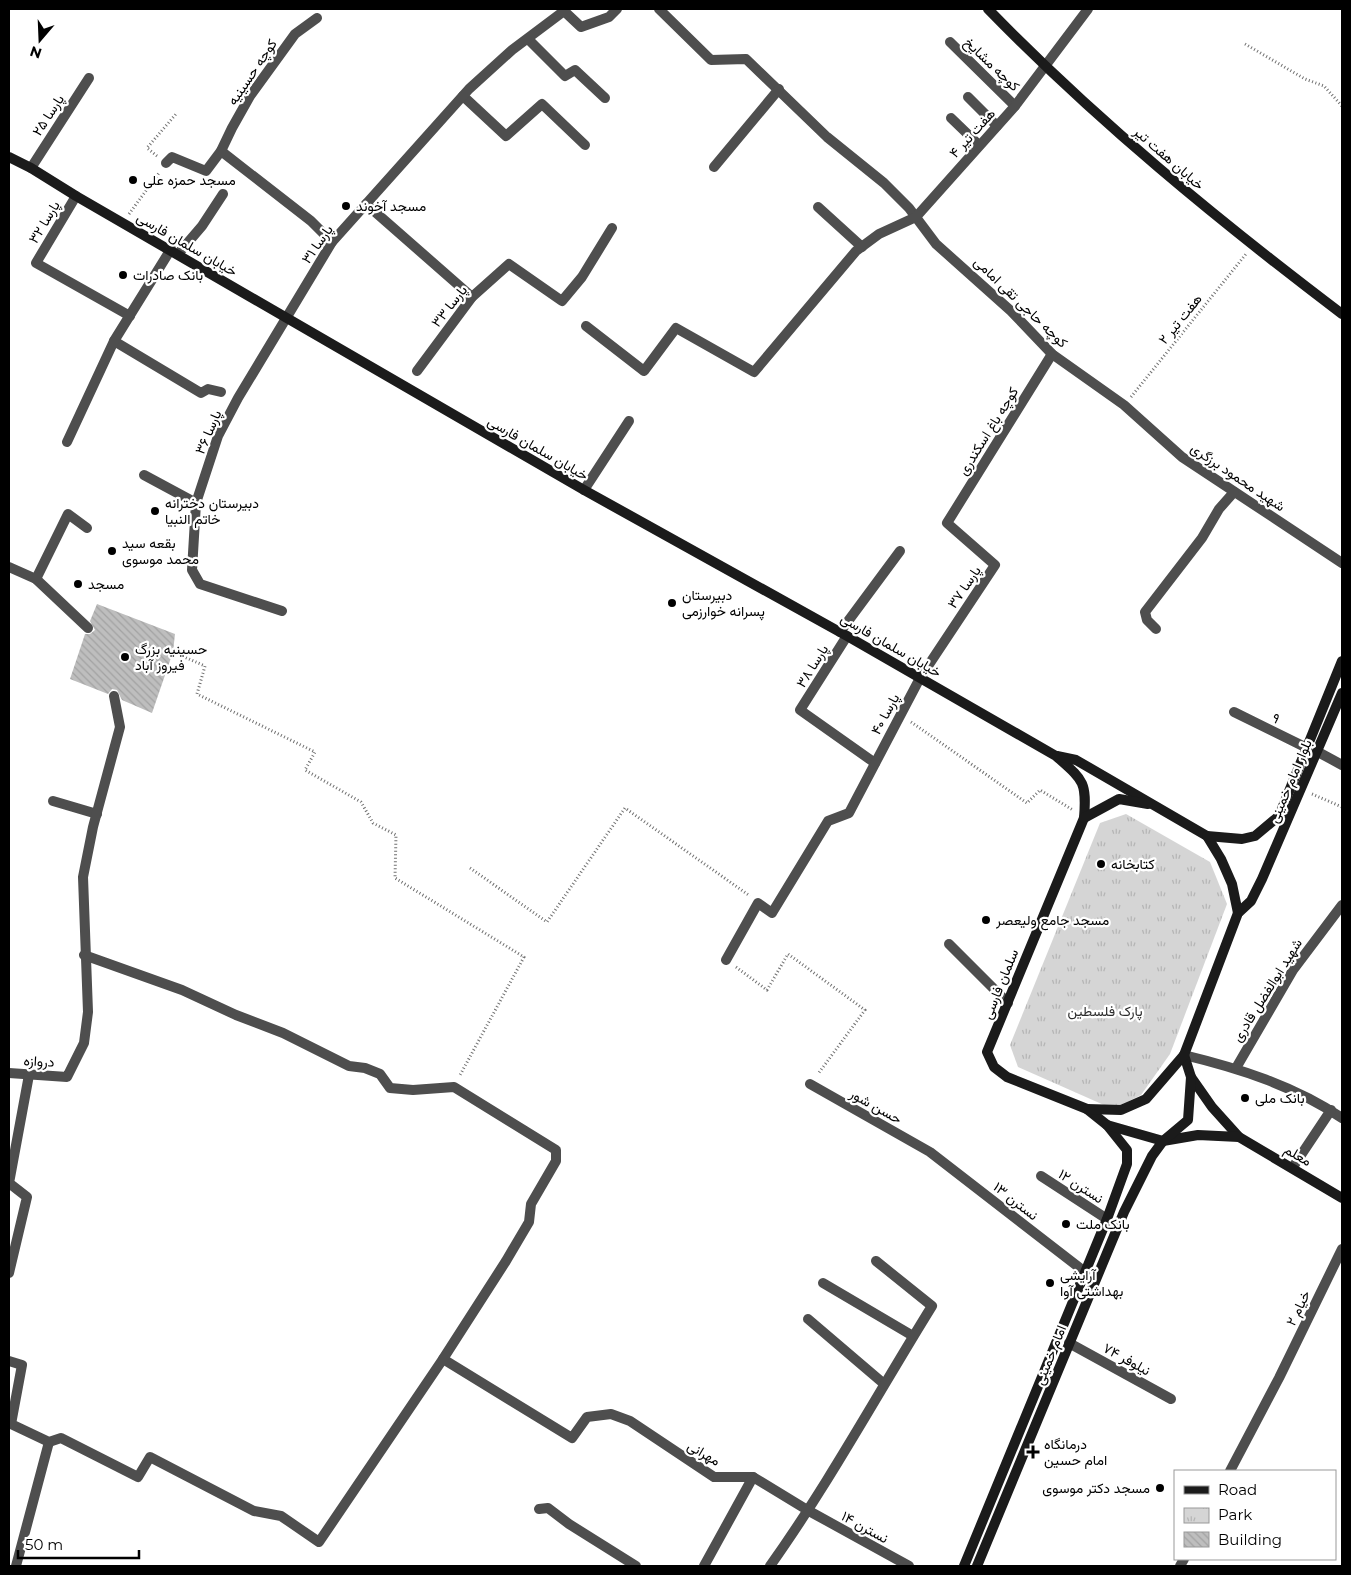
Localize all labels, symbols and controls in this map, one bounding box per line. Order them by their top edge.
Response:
north arrow [15,15,65,65]
street label: کوچه مشایخ [959,33,1024,96]
street label: کوچه حسینیه [223,35,282,109]
text: N [27,42,44,63]
street label: پارسا ۲۵ [28,91,69,140]
street label: هفت تیر ۴ [945,104,999,161]
street label: خیابان هفت تیر [1129,122,1208,194]
place label: مسجد حمزه علی [143,171,236,189]
marker: مسجد حمزه علی [127,174,139,186]
street label: پارسا ۳۲ [24,197,65,247]
place label: مسجد آخوند [356,197,426,215]
marker: مسجد آخوند [340,200,352,212]
street label: خیابان سلمان فارسی [133,208,241,280]
street label: پارسا ۳۱ [297,221,338,268]
street label: کوچه حاجی تقی امامی [970,253,1072,352]
place label: بانک صادرات [133,266,203,284]
marker: بانک صادرات [117,269,129,281]
street label: پارسا ۳۳ [427,281,472,331]
street label: هفت تیر ۲ [1154,290,1206,348]
street label: کوچه باغ اسکندری [954,384,1024,479]
street label: پارسا ۳۶ [191,407,226,457]
street label: خیابان سلمان فارسی [484,412,592,484]
street label: شهید محمود برزگری [1187,439,1289,515]
place label: دبیرستان دخترانه خاتم النبیا [165,494,259,528]
marker: دبیرستان دخترانه خاتم النبیا [149,505,161,517]
place label: بقعه سید محمد موسوی [122,534,199,568]
marker: بقعه سید محمد موسوی [106,545,118,557]
street label: پارسا ۳۷ [943,562,986,612]
place label: مسجد [88,575,124,593]
marker: مسجد [72,578,84,590]
place label: دبیرستان پسرانه خوارزمی [682,586,765,621]
marker: دبیرستان پسرانه خوارزمی [666,597,678,609]
street label: خیابان سلمان فارسی [837,609,945,681]
place label: حسینیه بزرگ فیروز آباد [135,640,207,674]
street label: پارسا ۳۸ [792,641,833,691]
marker: حسینیه بزرگ فیروز آباد [119,651,131,663]
street label: پارسا ۴۰ [867,690,904,738]
street label: ۹ [1269,708,1283,728]
street label: بلوار امام خمینی [1264,736,1316,826]
place label: کتابخانه [1111,855,1155,873]
marker: کتابخانه [1095,858,1107,870]
place label: مسجد جامع ولیعصر [995,911,1109,931]
marker: مسجد جامع ولیعصر [980,914,992,926]
street label: شهید ابوالفضل قادری [1228,935,1306,1045]
street label: سلمان فارسی [978,946,1022,1022]
park label: پارک فلسطین [1067,1002,1143,1021]
street label: دروازه [23,1051,55,1071]
street label: حسن شور [846,1084,905,1128]
place label: بانک ملی [1255,1089,1305,1107]
marker: بانک ملی [1239,1092,1251,1104]
street label: معلم [1281,1140,1315,1170]
street label: نسترن ۱۲ [1055,1165,1107,1207]
street label: نسترن ۱۳ [990,1178,1042,1224]
place label: بانک ملت [1076,1215,1130,1233]
marker: بانک ملت [1060,1218,1072,1230]
place label: آرایشی بهداشتی آوا [1060,1266,1123,1300]
marker: آرایشی بهداشتی آوا [1044,1277,1056,1289]
street label: خیام ۲ [1282,1287,1314,1329]
street label: امام خمینی [1030,1323,1070,1387]
street label: نیلوفر ۷۴ [1100,1339,1154,1379]
place label: درمانگاه امام حسین [1044,1435,1107,1469]
street label: مهرانی [684,1436,724,1470]
marker: درمانگاه امام حسین [1026,1445,1040,1459]
legend [1174,1470,1336,1560]
place label: مسجد دکتر موسوی [1042,1479,1150,1497]
text: Road [1218,1480,1257,1499]
marker: مسجد دکتر موسوی [1154,1482,1166,1494]
text: Park [1218,1505,1252,1524]
street label: نسترن ۱۴ [838,1507,892,1547]
scale bar [18,1528,139,1560]
text: Building [1218,1530,1282,1549]
text: 50 m [25,1535,63,1554]

